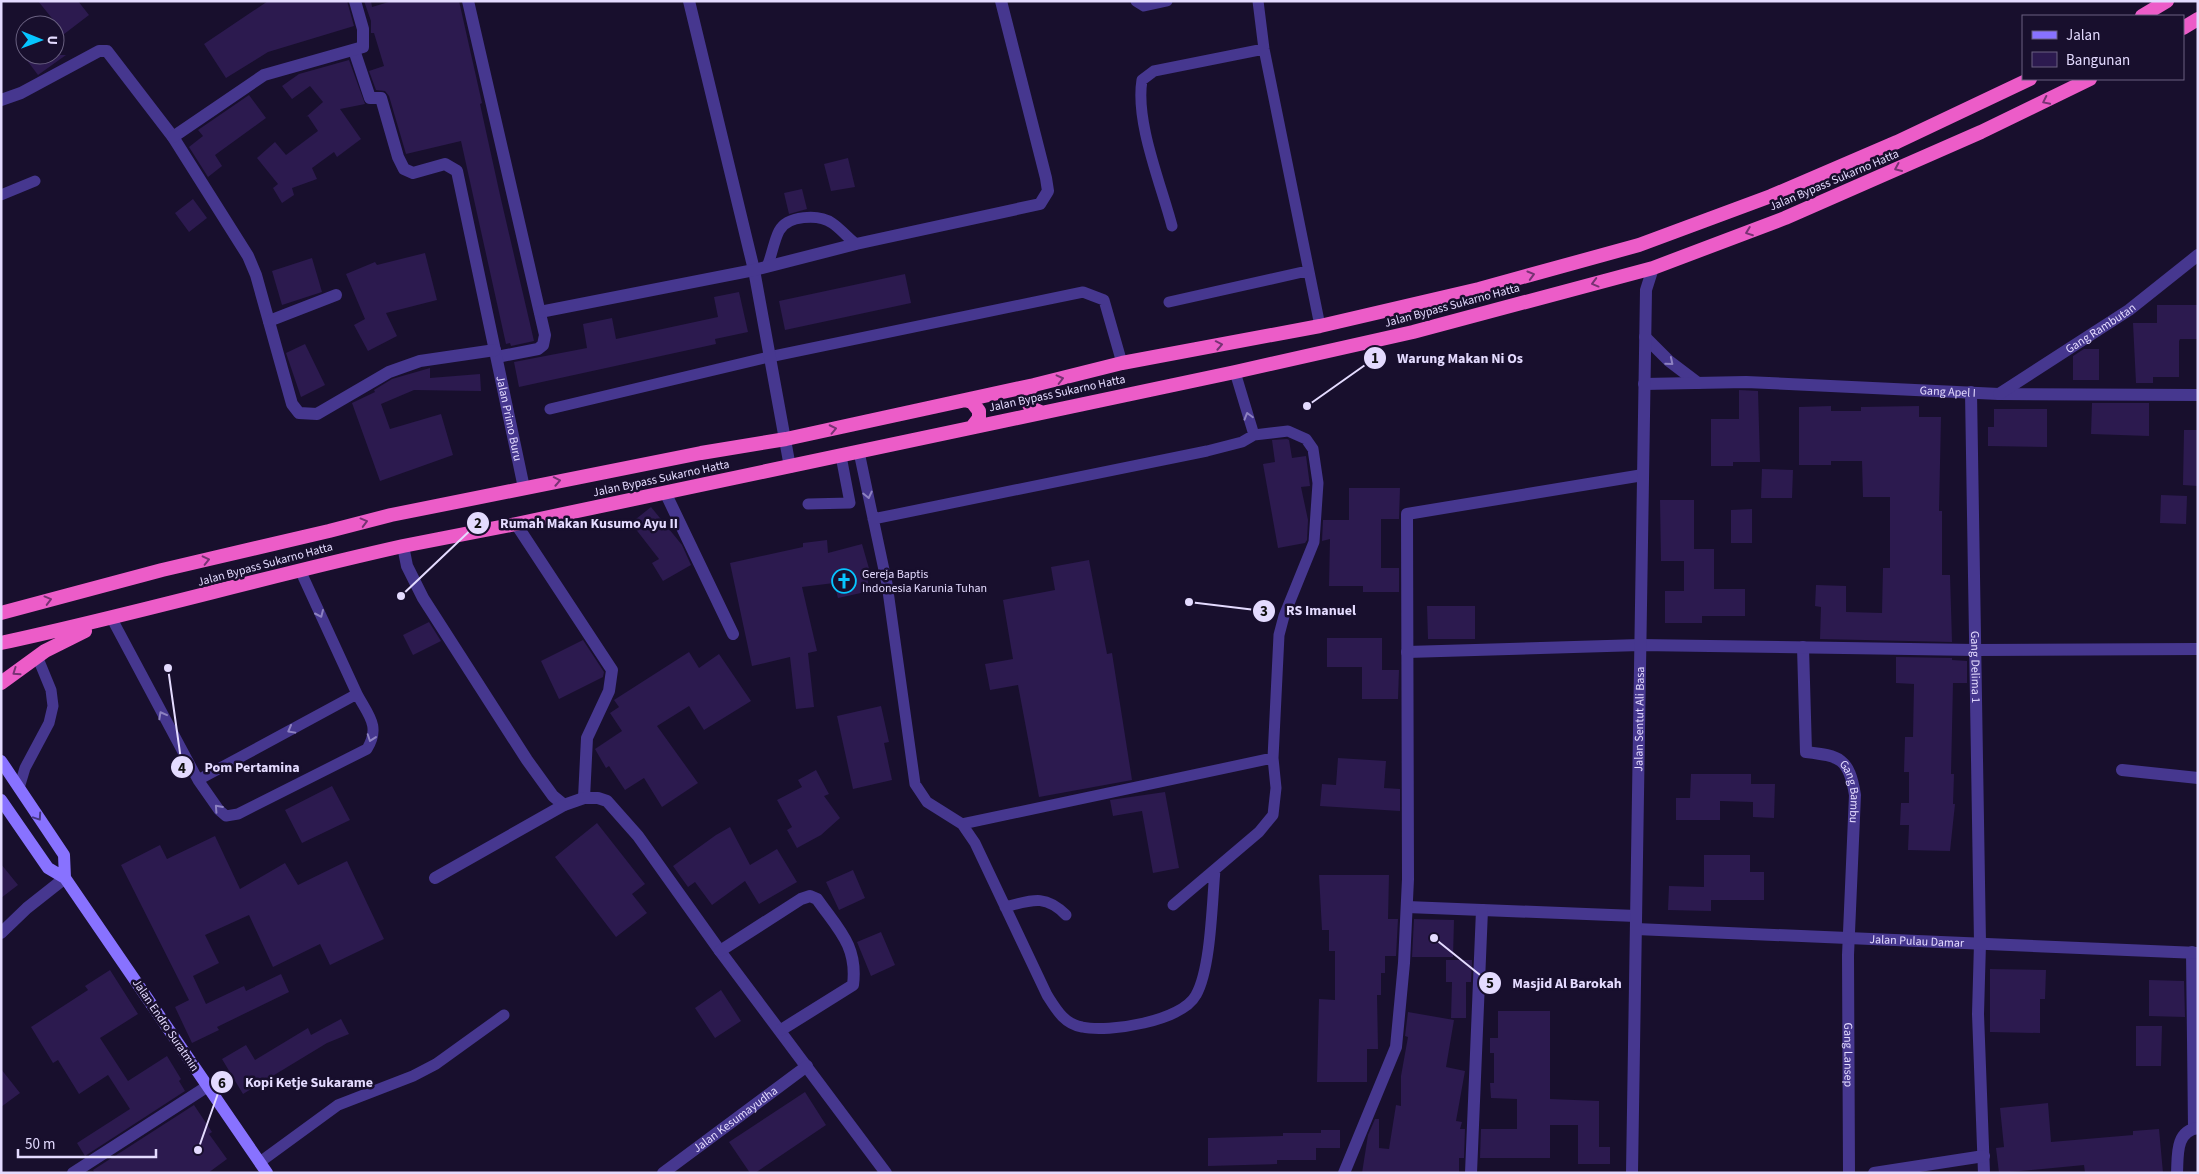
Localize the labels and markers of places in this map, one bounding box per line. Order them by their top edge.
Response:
callout: Warung Makan Ni Os [1362,343,1533,372]
callout: Rumah Makan Kusumo Ayu II [465,508,688,537]
place label: Gereja Baptis Indonesia Karunia Tuhan [862,566,987,597]
church icon: Gereja Baptis Indonesia Karunia Tuhan [831,568,857,594]
callout: RS Imanuel [1251,596,1366,625]
callout: Pom Pertamina [169,753,310,782]
callout: Masjid Al Barokah [1478,968,1632,997]
callout: Kopi Ketje Sukarame [210,1068,383,1097]

